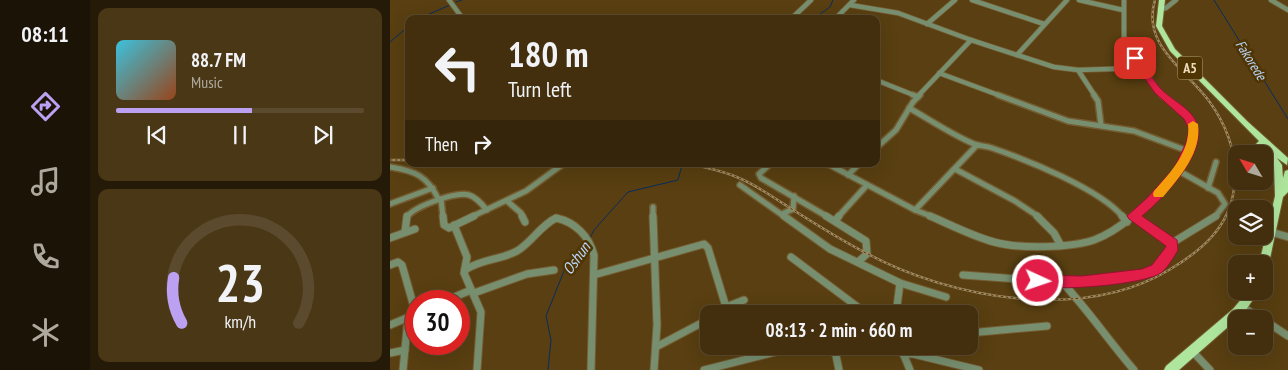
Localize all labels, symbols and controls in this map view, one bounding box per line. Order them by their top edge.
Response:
text: 08:11 [21,20,69,48]
text: 180 m [508,31,589,77]
icon: left [425,35,490,100]
water label: Fakorede [1232,36,1271,85]
pin [1114,37,1156,79]
icon: arrive [1121,44,1149,72]
text: 88.7 FM [191,48,246,72]
road number: A5 [1178,56,1202,80]
text: Music [191,72,223,92]
text: Turn left [508,75,572,103]
icon: directions [28,89,63,124]
icon: previous [143,121,171,149]
icon: pause [226,121,254,149]
icon: next [309,121,337,149]
icon: right [468,130,496,158]
text: Then [425,132,458,156]
north arrow [1228,145,1272,190]
map controls [1228,145,1273,355]
icon: music [28,164,63,199]
button: layers [1228,200,1273,245]
water label: Oshun [558,237,595,278]
icon: phone [28,239,63,274]
text: 23 [215,249,265,316]
position arrow [1011,254,1063,306]
button: + [1228,255,1273,300]
speed limit sign: 30 [405,290,470,355]
text: km/h [224,310,256,333]
button: − [1228,310,1273,355]
icon: climate [28,315,63,350]
text: 08:13 · 2 min · 660 m [766,318,912,342]

